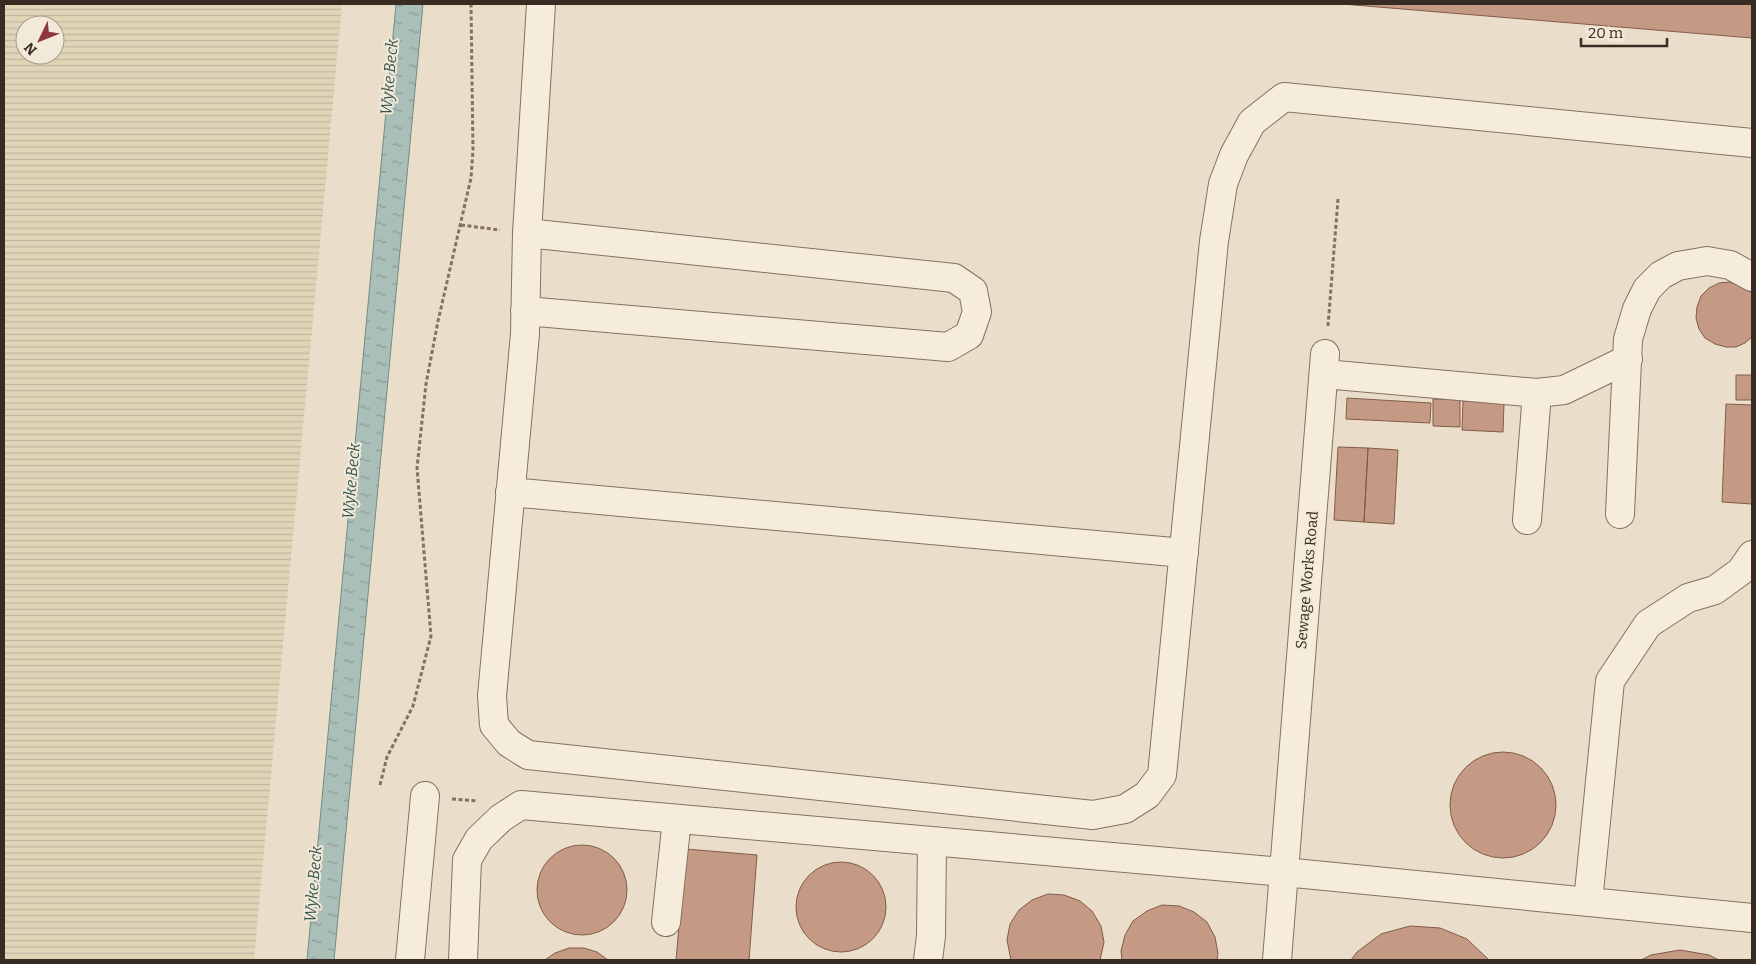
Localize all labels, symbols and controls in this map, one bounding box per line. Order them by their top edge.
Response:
north arrow [15,15,65,65]
scale bar [1581,15,1667,47]
text: 20 m [1588,24,1624,42]
water label: Wyke Beck [376,38,402,116]
text: N [21,39,41,58]
water label: Wyke Beck [338,442,364,520]
street label: Sewage Works Road [1292,510,1322,650]
water label: Wyke Beck [300,845,326,923]

